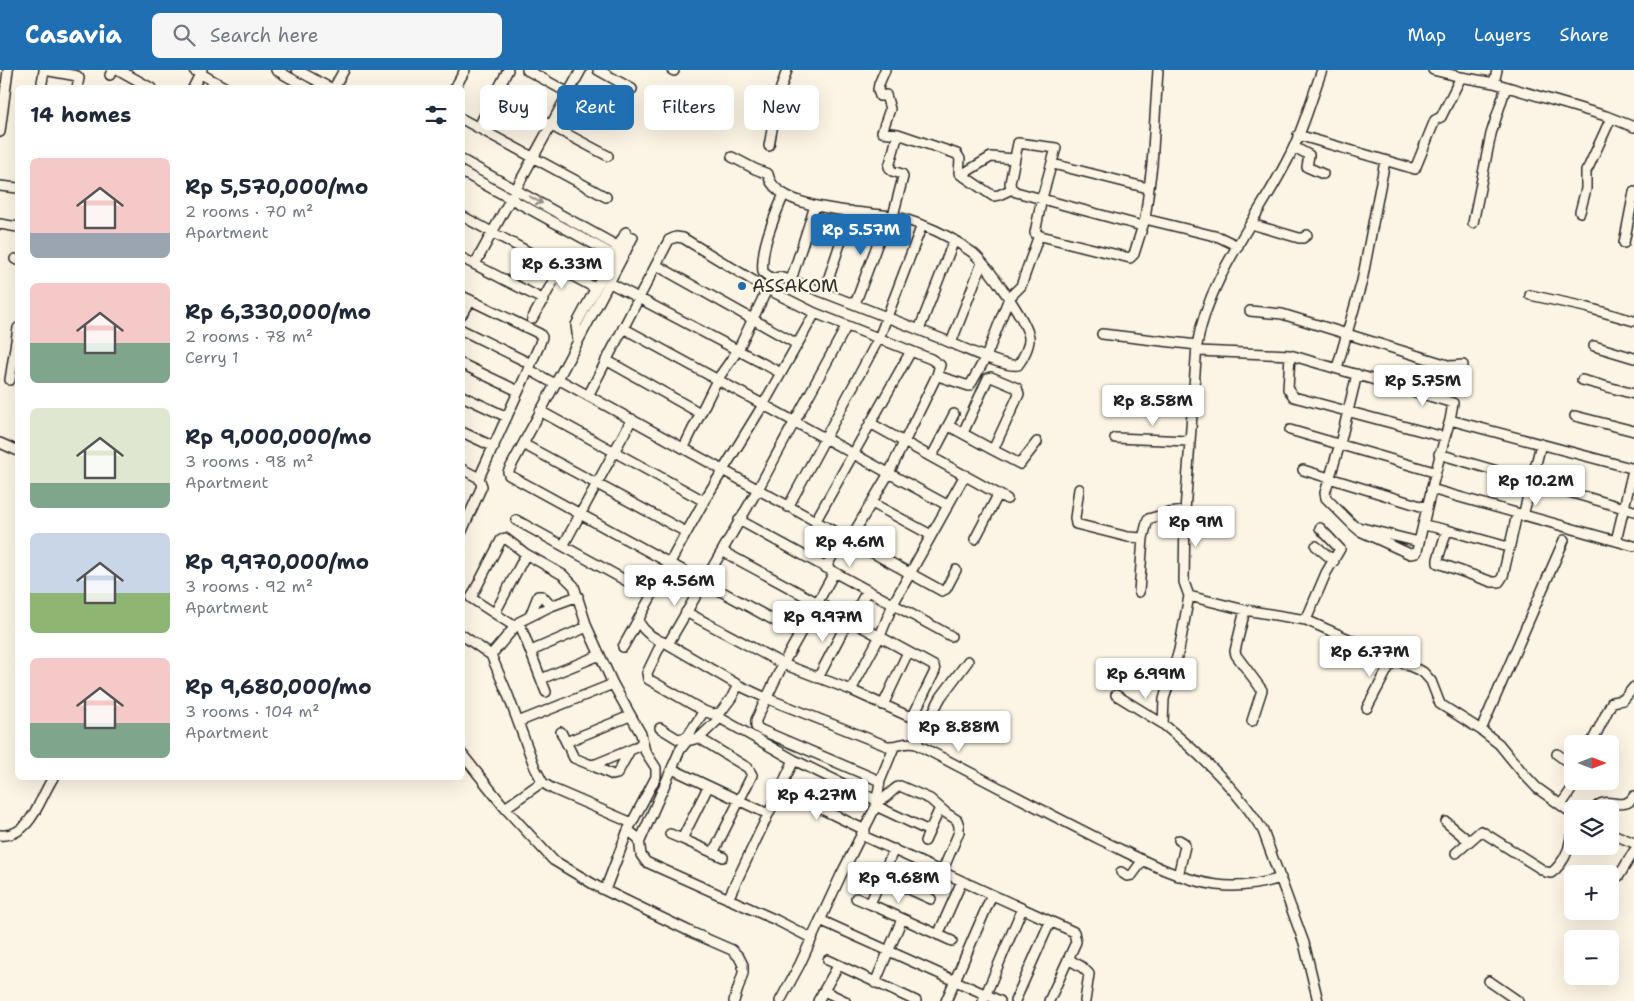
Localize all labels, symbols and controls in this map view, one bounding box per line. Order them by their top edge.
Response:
search box [152,13,502,58]
text: Casavia [25,19,122,51]
icon: search [170,21,198,49]
text: Search here [210,23,318,48]
text: Map [1408,23,1446,47]
text: Layers [1474,23,1531,47]
text: Share [1559,23,1609,47]
chip: Buy [480,85,547,130]
chip: Rent [557,85,634,130]
chip: Filters [644,85,734,130]
chip: New [744,85,819,130]
text: 14 homes [30,101,131,129]
icon: filters [422,101,450,129]
text: Rp 5,570,000/mo [185,173,368,201]
icon: home [70,178,130,238]
one-way arrow [528,196,542,206]
text: 2 rooms · 70 m² [185,201,313,222]
pin: Rp 5.57M [809,214,913,256]
text: Rp 5.57M [822,219,900,240]
text: Apartment [185,222,268,243]
pin: Rp 6.33M [510,248,614,290]
text: Rp 6.33M [522,253,602,274]
place label: ASSAKOM [752,274,838,298]
marker: ASSAKOM [736,280,748,292]
text: Rp 6,330,000/mo [185,298,371,326]
icon: home [70,303,130,363]
text: 2 rooms · 78 m² [185,326,313,347]
text: Cerry 1 [185,347,239,368]
pin: Rp 5.75M [1371,364,1475,407]
text: Rp 5.75M [1385,370,1461,391]
pin: Rp 8.58M [1101,384,1205,427]
text: Rp 8.58M [1113,390,1193,411]
text: Rp 9,000,000/mo [185,423,372,451]
icon: home [70,428,130,488]
text: 3 rooms · 98 m² [185,451,314,472]
pin: Rp 10.2M [1484,464,1588,507]
text: Rp 10.2M [1498,470,1574,491]
text: Apartment [185,472,268,493]
pin: Rp 9M [1161,506,1231,548]
text: Rp 9M [1169,511,1223,532]
pin: Rp 4.6M [804,526,896,568]
text: Rp 4.6M [815,531,885,552]
text: Rp 9,970,000/mo [185,548,369,576]
icon: home [70,553,130,613]
pin: Rp 4.56M [623,564,727,607]
text: Rp 4.56M [635,570,715,591]
text: 3 rooms · 92 m² [185,576,313,597]
text: Apartment [185,597,268,618]
pin: Rp 9.97M [771,600,875,643]
text: Rp 9.97M [784,606,862,627]
pin: Rp 6.77M [1318,636,1422,678]
text: Rp 6.77M [1331,641,1409,662]
pin: Rp 6.99M [1094,658,1198,700]
text: Rp 6.99M [1107,663,1185,684]
text: Rp 9,680,000/mo [185,673,372,701]
icon: home [70,678,130,738]
text: 3 rooms · 104 m² [185,701,320,722]
pin: Rp 8.88M [907,710,1011,753]
text: Rp 8.88M [919,716,999,737]
text: Apartment [185,722,268,743]
north arrow [1564,735,1619,790]
map controls [1564,735,1619,985]
pin: Rp 4.27M [765,778,869,821]
text: Rp 4.27M [777,784,857,805]
button: layers [1564,800,1619,855]
pin: Rp 9.68M [847,862,951,904]
button: + [1564,865,1619,920]
text: Rp 9.68M [859,867,939,888]
button: − [1564,930,1619,985]

